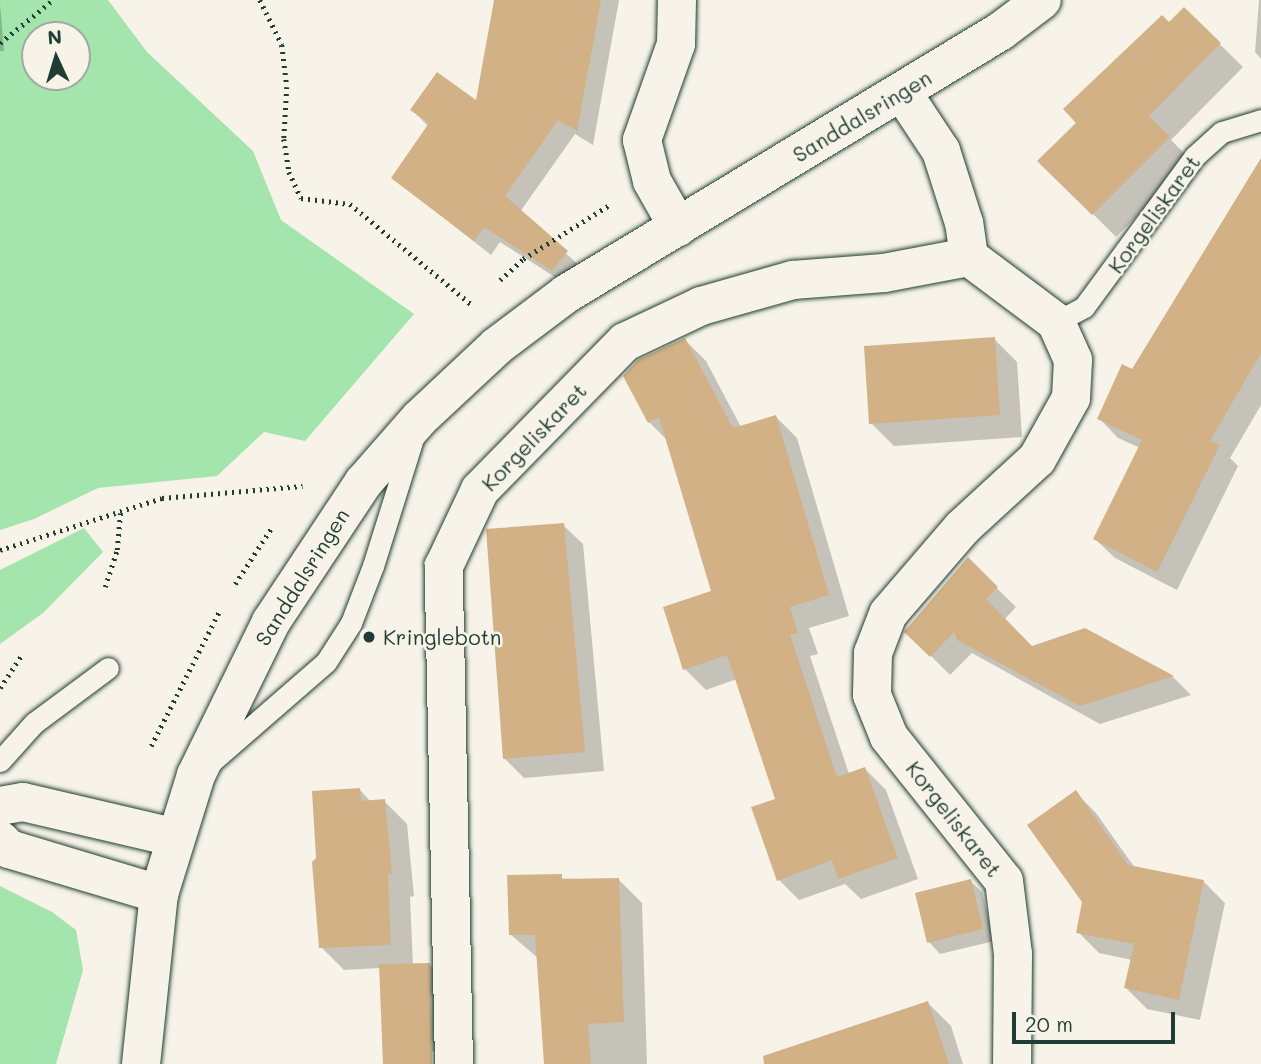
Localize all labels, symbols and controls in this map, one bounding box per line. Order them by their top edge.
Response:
north arrow [21,21,91,91]
text: N [47,24,63,50]
street label: Sanddalsringen [788,65,936,167]
street label: Korgeliskaret [1103,150,1205,278]
street label: Korgeliskaret [476,378,592,496]
street label: Sanddalsringen [250,504,354,650]
place label: Kringlebotn [383,624,502,650]
marker: Kringlebotn [361,629,377,645]
street label: Korgeliskaret [901,756,1007,882]
scale bar [1016,998,1179,1042]
text: 20 m [1025,1010,1073,1037]

